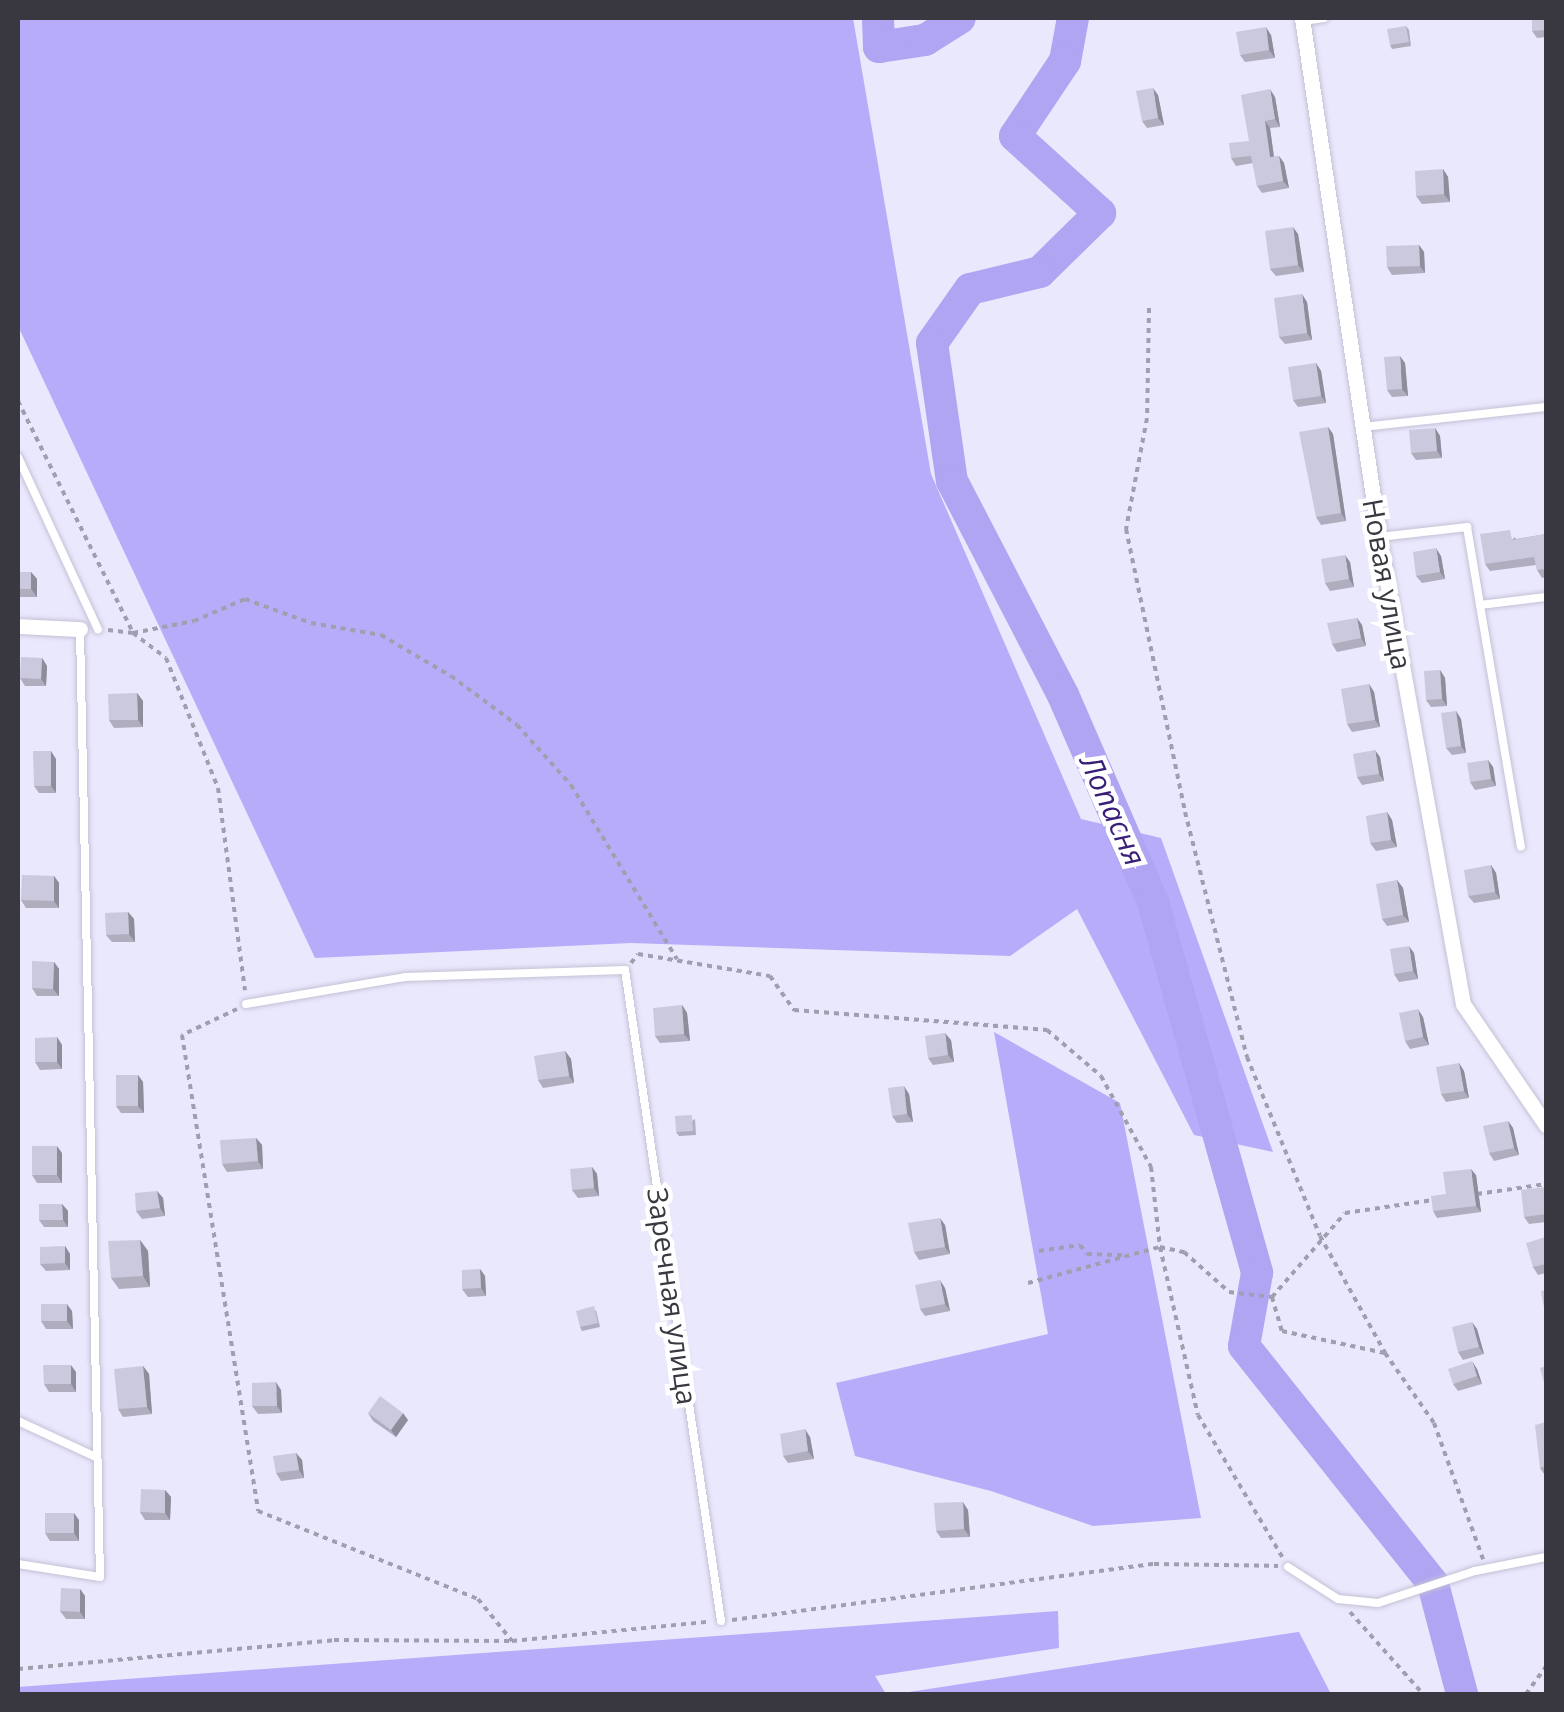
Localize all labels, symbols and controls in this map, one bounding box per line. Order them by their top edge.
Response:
street label: Новая улица [1356,496,1420,672]
water label: Лопасня [1073,749,1153,871]
street label: Заречная улица [641,1185,705,1407]

